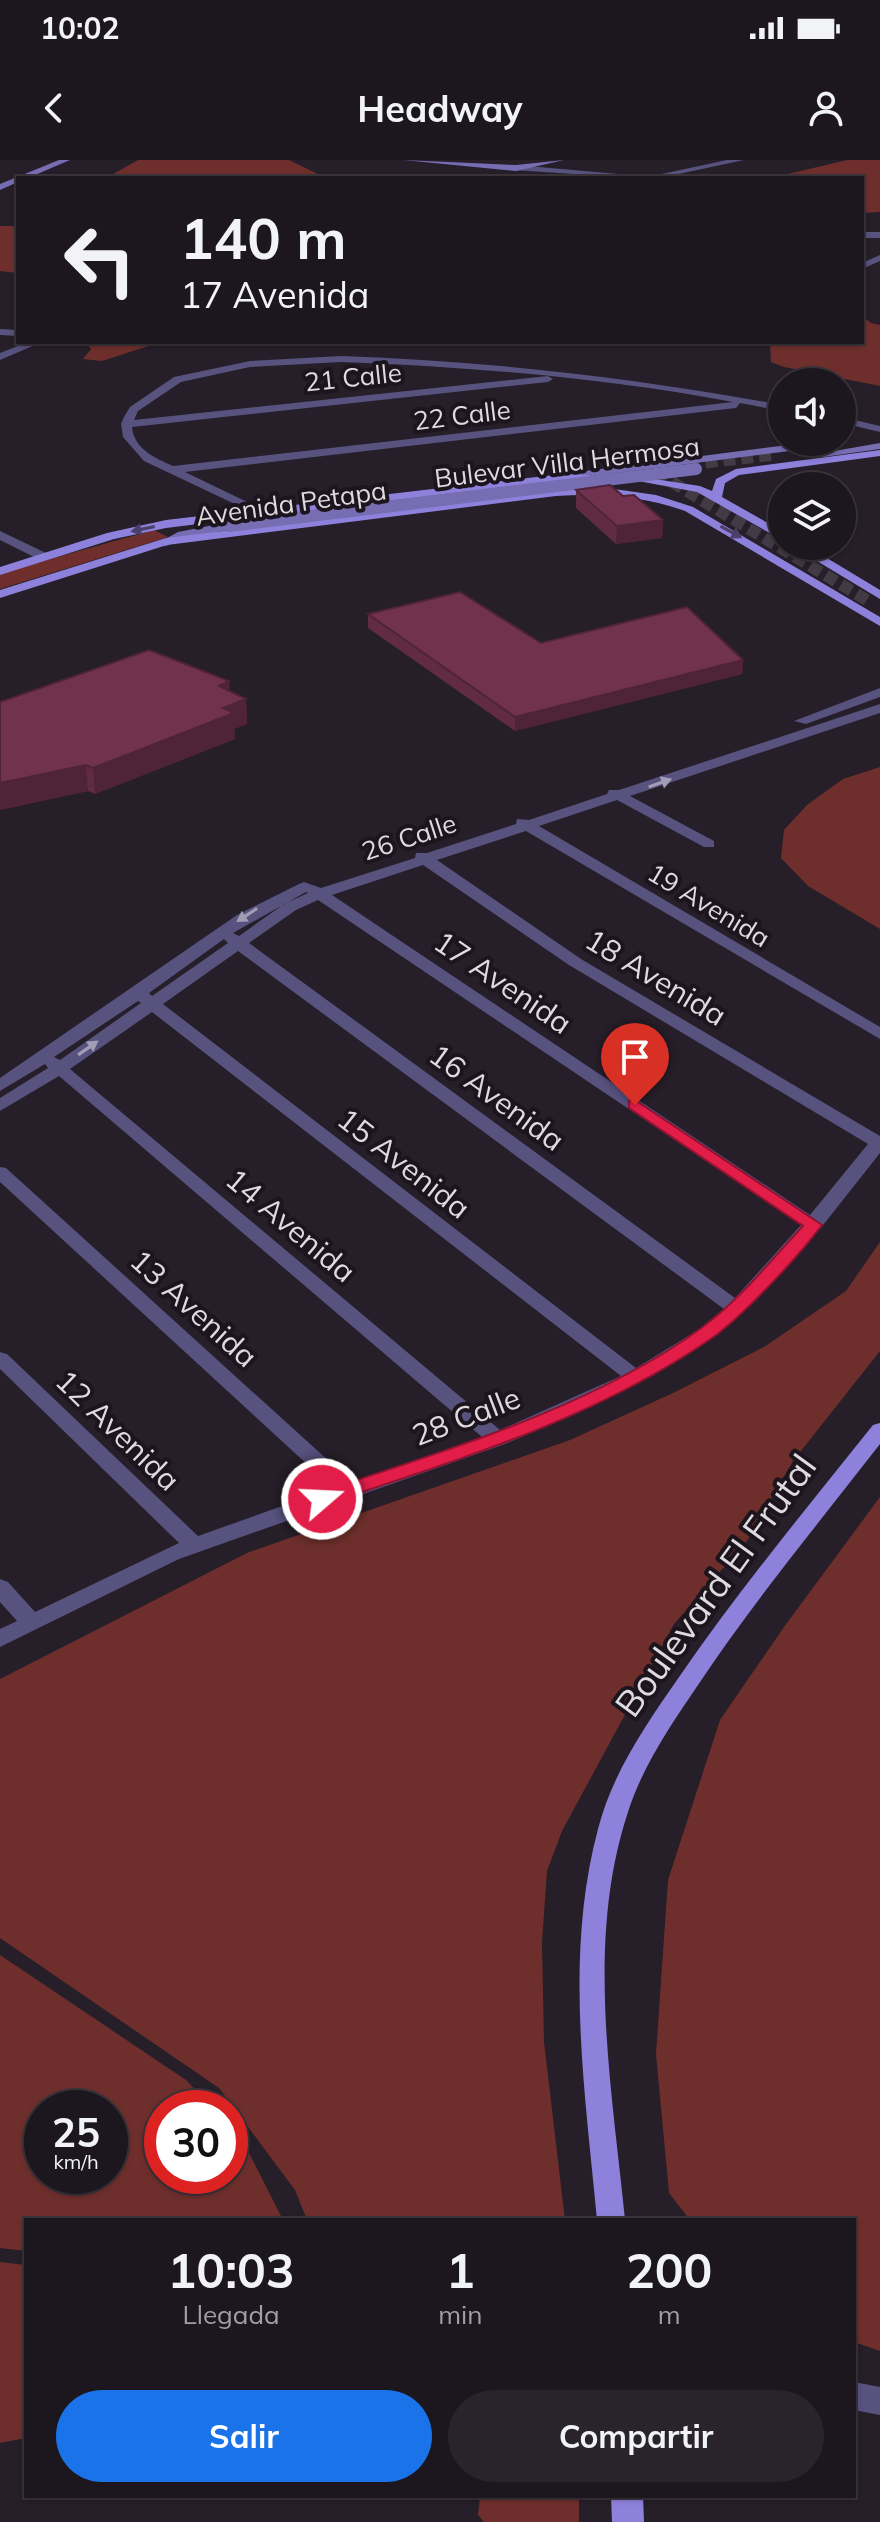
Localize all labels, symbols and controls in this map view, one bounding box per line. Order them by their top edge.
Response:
text: 10:02 [40,9,119,47]
icon: back [32,86,76,130]
text: Headway [357,86,523,131]
icon: person [804,86,848,130]
text: 140 m [180,203,347,273]
icon: left [48,208,152,312]
text: 17 Avenida [180,272,369,317]
street label: 21 Calle [303,355,403,399]
map controls [768,368,856,560]
button: sound [768,368,856,456]
street label: 22 Calle [412,393,512,437]
street label: Bulevar Villa Hermosa [432,429,702,495]
button: layers [768,472,856,560]
street label: Avenida Petapa [194,473,388,533]
one-way arrow [131,523,156,535]
one-way arrow [720,525,743,539]
one-way arrow [648,777,672,789]
street label: 26 Calle [358,806,460,868]
street label: 19 Avenida [642,856,776,954]
one-way arrow [237,908,258,923]
street label: 18 Avenida [579,920,733,1034]
street label: 17 Avenida [427,922,579,1042]
pin [601,1023,669,1105]
street label: 16 Avenida [422,1035,572,1159]
icon: arrive [613,1035,657,1079]
one-way arrow [78,1041,99,1056]
street label: 15 Avenida [330,1099,478,1227]
street label: 14 Avenida [218,1160,364,1290]
street label: 13 Avenida [123,1241,265,1375]
street label: 12 Avenida [48,1362,188,1498]
street label: 28 Calle [407,1378,525,1454]
street label: Boulevard El Frutal [605,1445,825,1725]
position arrow [280,1457,364,1541]
speed limit sign: 30 [144,2090,248,2194]
text: 25 [52,2107,100,2157]
text: km/h [53,2149,99,2174]
text: 10:03 [168,2240,295,2300]
text: 1 [446,2240,475,2300]
text: 200 [626,2240,712,2300]
text: Llegada [183,2298,280,2331]
text: min [438,2298,482,2331]
text: m [658,2298,681,2331]
button: Salir [56,2390,432,2482]
button: Compartir [448,2390,824,2482]

